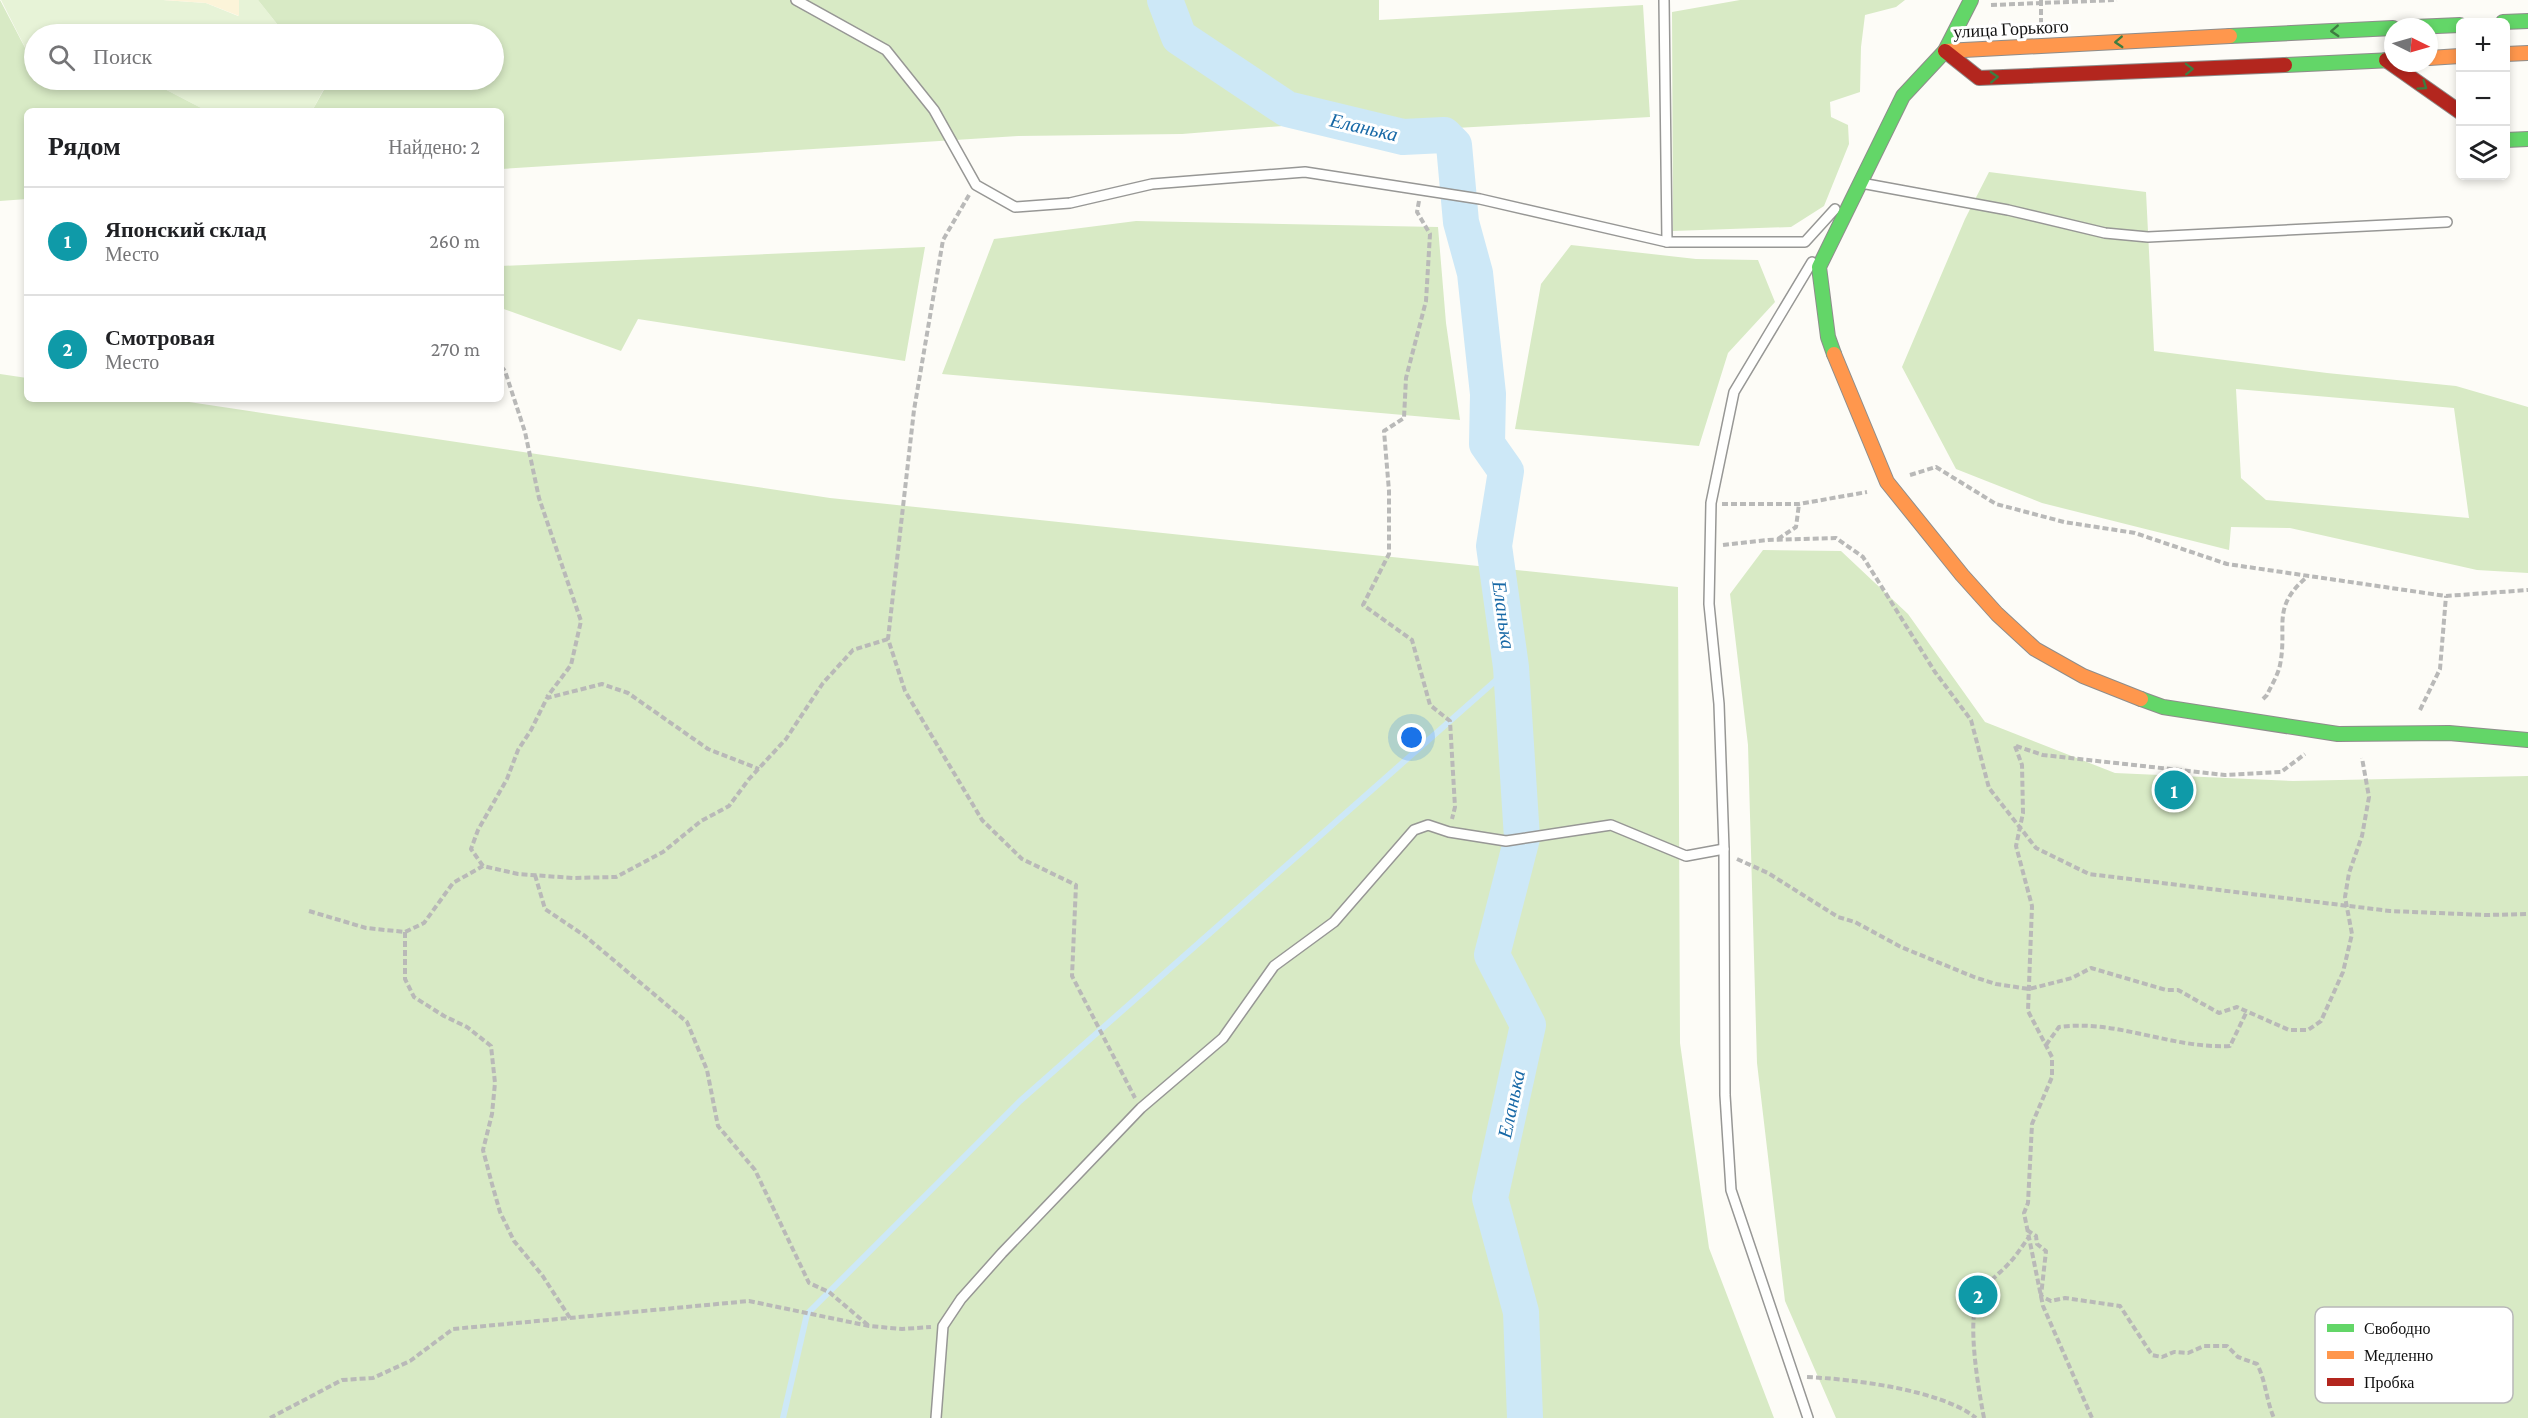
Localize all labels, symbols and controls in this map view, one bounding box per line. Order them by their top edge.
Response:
street label: улица Горького [1953,16,2069,42]
north arrow [2384,18,2438,72]
map controls [2456,18,2510,180]
button: + [2456,18,2510,72]
search box [24,24,504,90]
one-way arrow [2330,25,2339,38]
one-way arrow [2114,35,2123,48]
icon: search [45,41,78,74]
text: Поиск [93,44,152,69]
one-way arrow [2185,62,2194,75]
one-way arrow [1990,70,1999,83]
button: − [2456,72,2510,126]
one-way arrow [2417,79,2428,90]
water label: Еланька [1327,108,1400,145]
button: layers [2456,126,2510,180]
text: Рядом [48,132,121,161]
text: Найдено: 2 [388,136,480,158]
text: Японский склад [105,217,266,242]
text: 1 [64,230,71,252]
text: 260 m [429,230,480,252]
text: Место [105,243,159,265]
text: Смотровая [105,325,215,350]
text: 2 [62,338,73,360]
text: 270 m [431,338,480,360]
text: Место [105,351,159,373]
water label: Еланька [1488,578,1520,651]
your location [1397,723,1426,752]
pin: 1 [2154,768,2194,812]
water label: Еланька [1493,1068,1529,1141]
pin: 2 [1958,1272,1998,1318]
legend [2315,1307,2513,1403]
text: Свободно [2364,1320,2431,1338]
text: Медленно [2364,1347,2433,1365]
text: Пробка [2364,1374,2414,1392]

